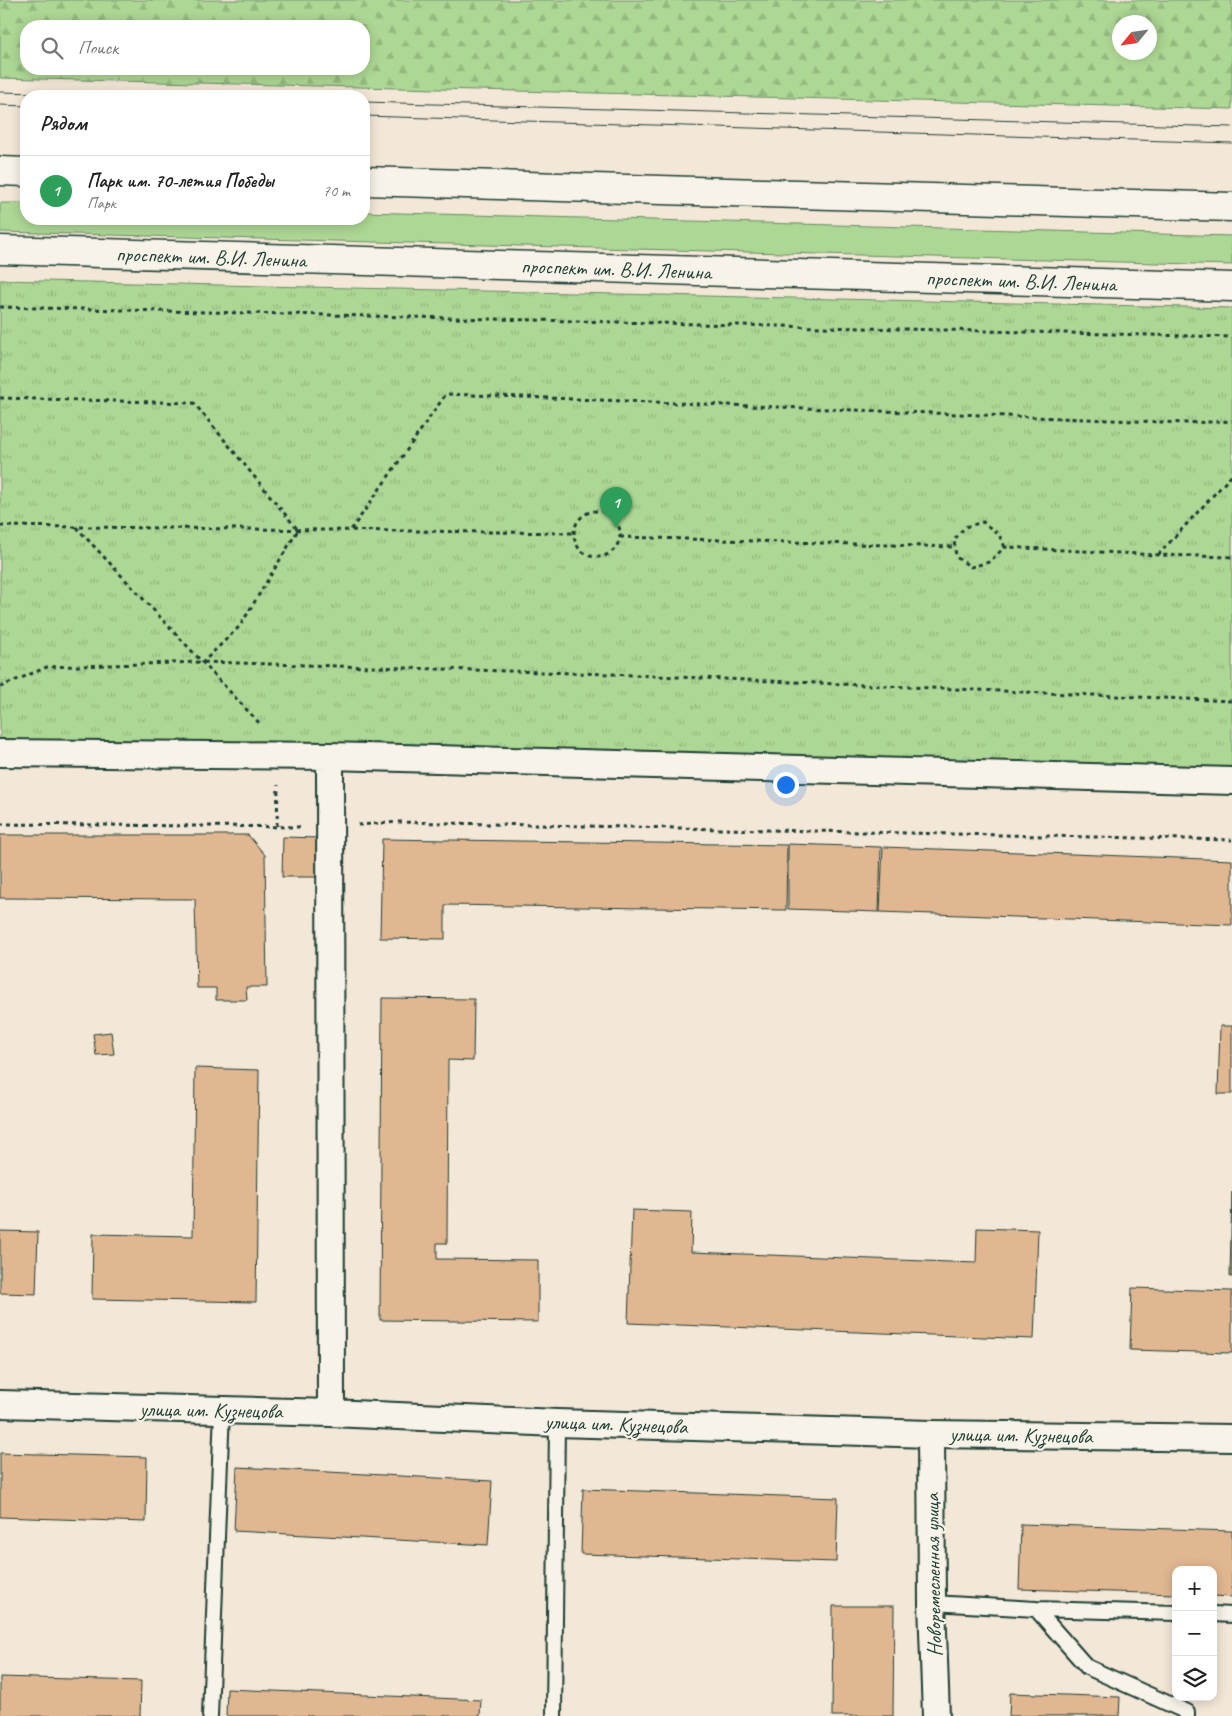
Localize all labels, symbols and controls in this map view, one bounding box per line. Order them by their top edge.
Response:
north arrow [1112,15,1157,60]
search box [20,20,370,75]
icon: search [38,34,66,62]
text: Поиск [78,36,118,60]
text: Рядом [40,110,87,136]
text: Парк им. 70-летия Победы [87,169,274,193]
text: 1 [52,181,60,201]
text: 70 m [323,181,350,201]
text: Парк [87,193,116,213]
street label: проспект им. В.И. Ленина [116,241,309,273]
street label: проспект им. В.И. Ленина [521,253,714,285]
street label: проспект им. В.И. Ленина [926,265,1119,297]
pin: 1 [600,487,632,528]
your location [773,772,799,798]
street label: улица им. Кузнецова [137,1396,284,1425]
street label: улица им. Кузнецова [542,1408,690,1441]
street label: улица им. Кузнецова [947,1421,1094,1450]
street label: Новоремесленная улица [919,1491,947,1657]
map controls [1172,1566,1217,1701]
button: + [1172,1566,1217,1611]
button: − [1172,1611,1217,1656]
button: layers [1172,1656,1217,1701]

